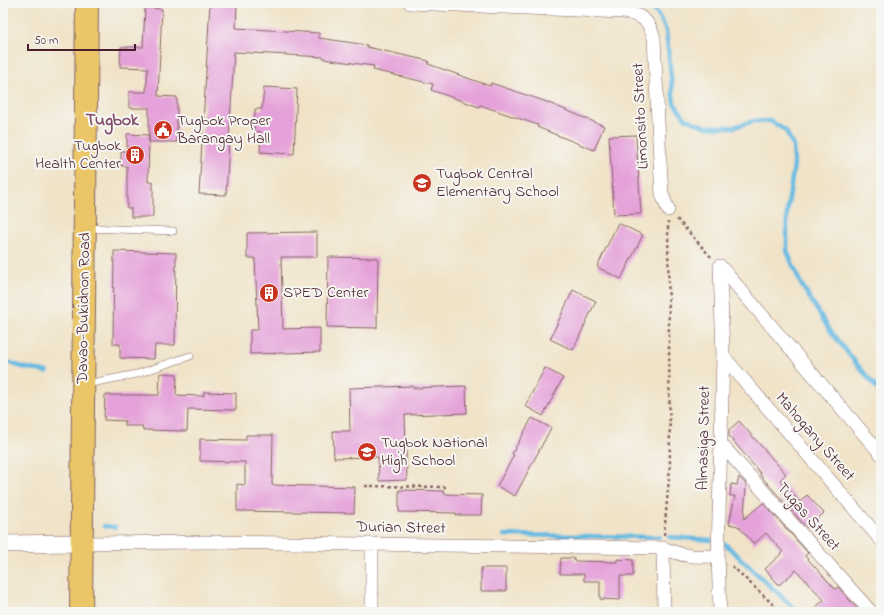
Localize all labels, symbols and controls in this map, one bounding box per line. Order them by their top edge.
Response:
scale bar [28,26,135,52]
text: 50 m [34,32,58,50]
street label: Limonsito Street [626,62,656,170]
district label: Tugbok [85,108,140,135]
place label: Tugbok Proper Barangay Hall [176,109,271,151]
public building icon: Tugbok Proper Barangay Hall [152,119,174,141]
place label: Tugbok Health Center [35,134,122,176]
building icon: Tugbok Health Center [124,144,146,166]
place label: Tugbok Central Elementary School [436,162,559,204]
school or university icon: Tugbok Central Elementary School [411,172,433,194]
street label: Davao-Bukidnon Road [71,232,97,385]
place label: SPED Center [283,281,368,305]
building icon: SPED Center [258,282,280,304]
street label: Almasiga Street [691,385,717,491]
street label: Mahogany Street [769,387,861,487]
place label: Tugbok National High School [381,431,488,473]
school or university icon: Tugbok National High School [356,441,378,463]
street label: Tugas Street [770,477,846,557]
street label: Durian Street [355,515,447,541]

